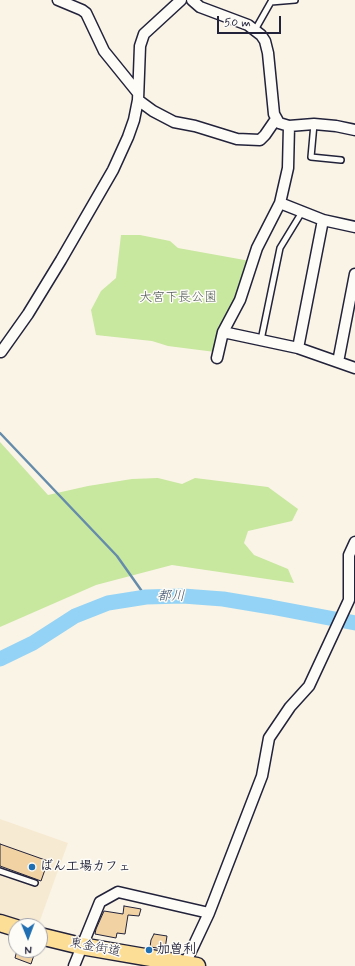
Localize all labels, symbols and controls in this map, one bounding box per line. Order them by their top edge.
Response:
scale bar [219,8,283,34]
text: 50 m [224,15,251,31]
park label: 大宮下長公園 [139,290,217,306]
water label: 都川 [157,589,185,605]
place label: ばん工場カフェ [40,859,131,875]
marker: ばん工場カフェ [27,862,37,872]
north arrow [8,918,48,958]
street label: 東金街道 [68,935,122,961]
text: N [24,942,32,956]
place label: 加曽利 [157,942,196,958]
marker: 加曽利 [144,945,154,955]

